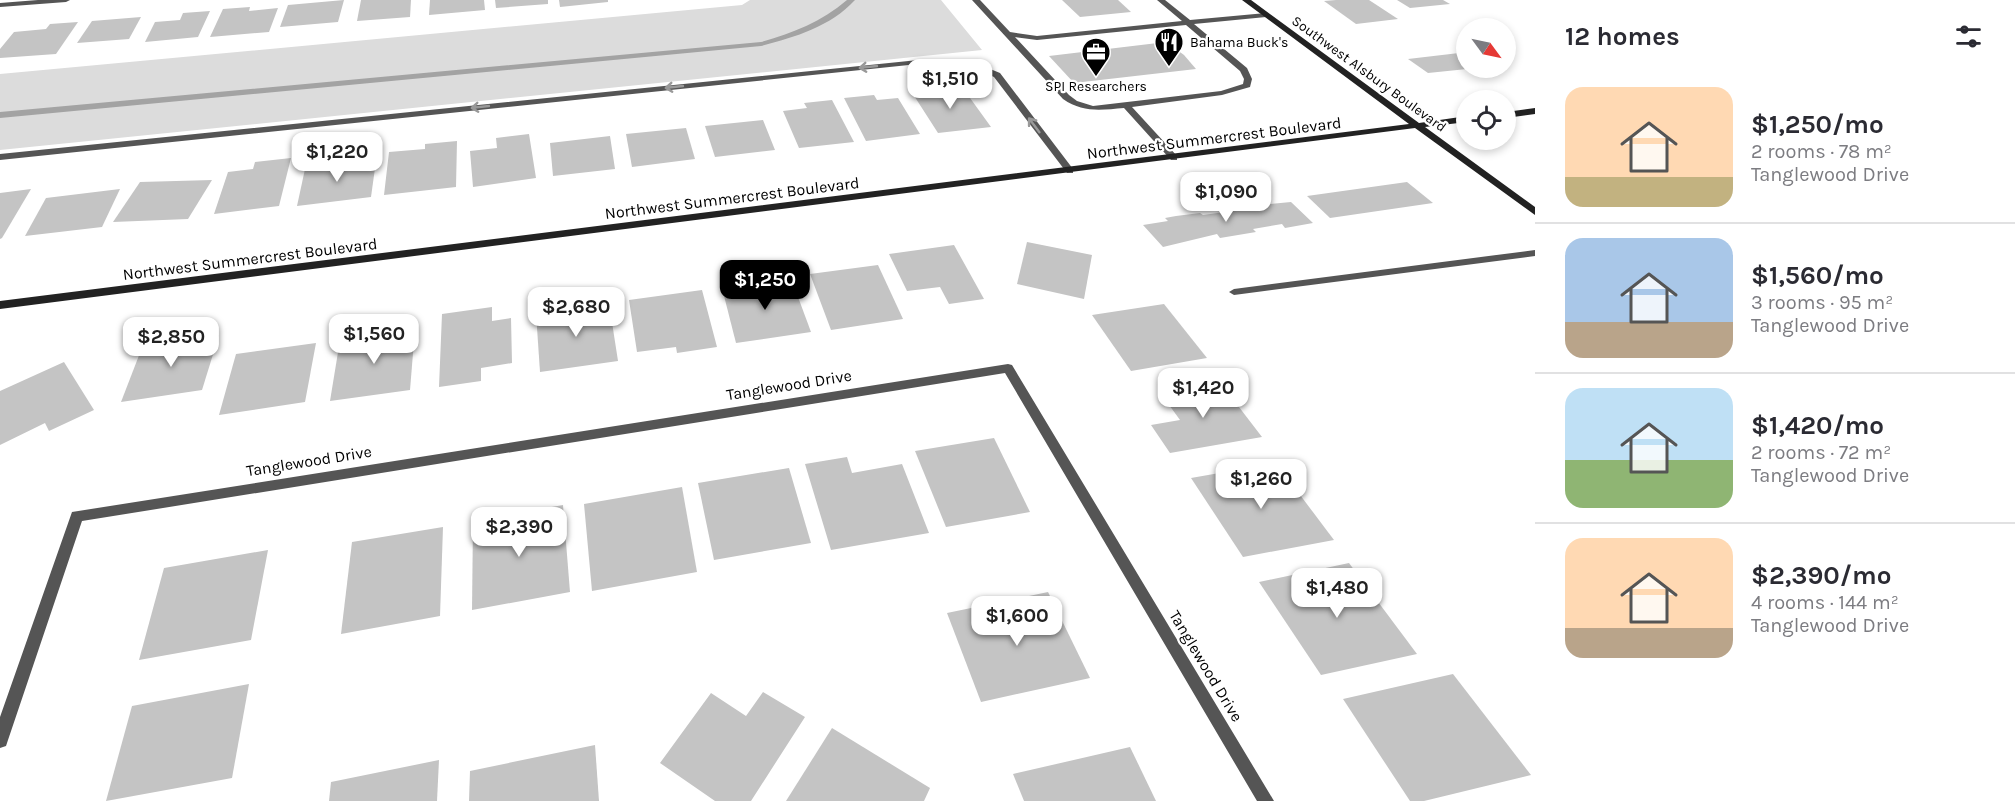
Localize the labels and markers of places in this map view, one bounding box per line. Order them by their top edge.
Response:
restaurant icon: Bahama Buck's [1153,26,1185,68]
place label: Bahama Buck's [1190,34,1288,51]
office icon: SPI Researchers [1080,36,1112,78]
pin: $1,510 [901,59,999,110]
place label: SPI Researchers [1045,78,1147,95]
pin: $1,220 [288,132,386,183]
pin: $1,090 [1177,172,1275,223]
pin: $1,250 [716,260,814,311]
pin: $2,680 [527,287,625,338]
pin: $1,560 [325,314,423,365]
pin: $2,850 [122,317,220,368]
pin: $1,420 [1154,368,1252,419]
pin: $1,260 [1212,459,1310,510]
pin: $2,390 [470,507,568,558]
pin: $1,480 [1288,568,1386,619]
pin: $1,600 [968,596,1066,647]

